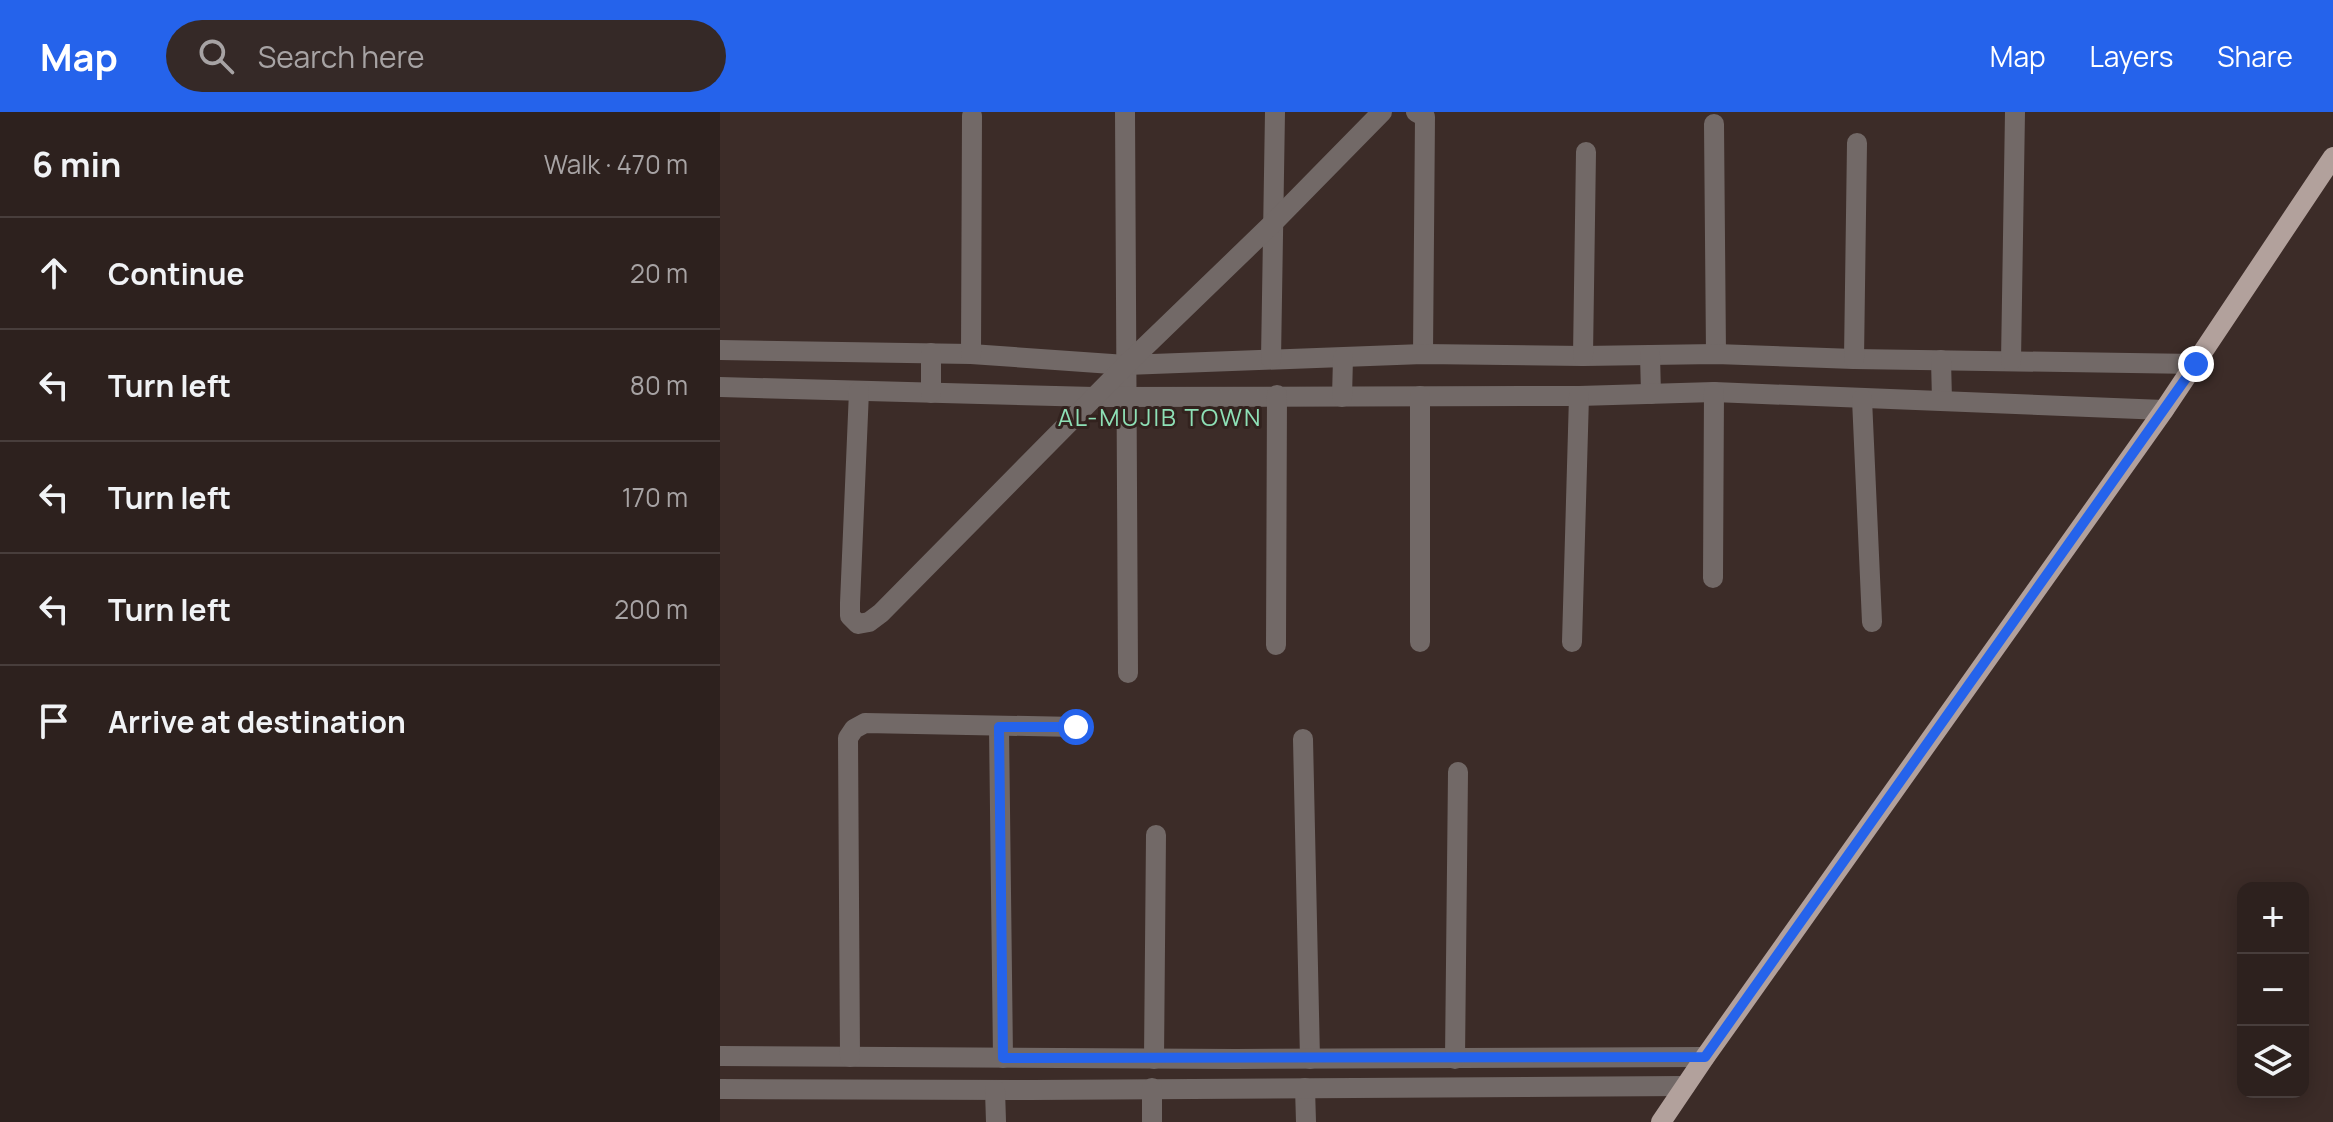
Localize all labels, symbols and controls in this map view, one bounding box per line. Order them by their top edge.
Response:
search box [166,20,726,92]
text: Map [40,30,118,82]
icon: search [194,34,238,78]
text: Search here [258,36,425,77]
text: Map [1990,37,2046,75]
text: Layers [2090,37,2173,75]
text: Share [2217,37,2293,75]
text: 6 min [32,141,121,187]
text: Walk · 470 m [544,146,688,182]
icon: ahead [32,251,76,295]
text: Continue [108,253,244,294]
text: 20 m [630,255,688,291]
route end [2178,346,2214,382]
icon: left [32,363,76,407]
text: Turn left [108,365,231,406]
text: 80 m [630,367,688,403]
district label: AL-MUJIB TOWN [1058,400,1262,433]
icon: left [32,475,76,519]
text: Turn left [108,477,231,518]
text: 170 m [622,479,688,515]
icon: left [32,587,76,631]
text: Turn left [108,589,231,630]
text: 200 m [614,591,688,627]
icon: arrive [32,699,76,743]
text: Arrive at destination [108,701,406,742]
route start [1058,709,1094,745]
map controls [2237,882,2309,1098]
button: + [2237,882,2309,954]
button: − [2237,954,2309,1026]
button: layers [2237,1026,2309,1098]

